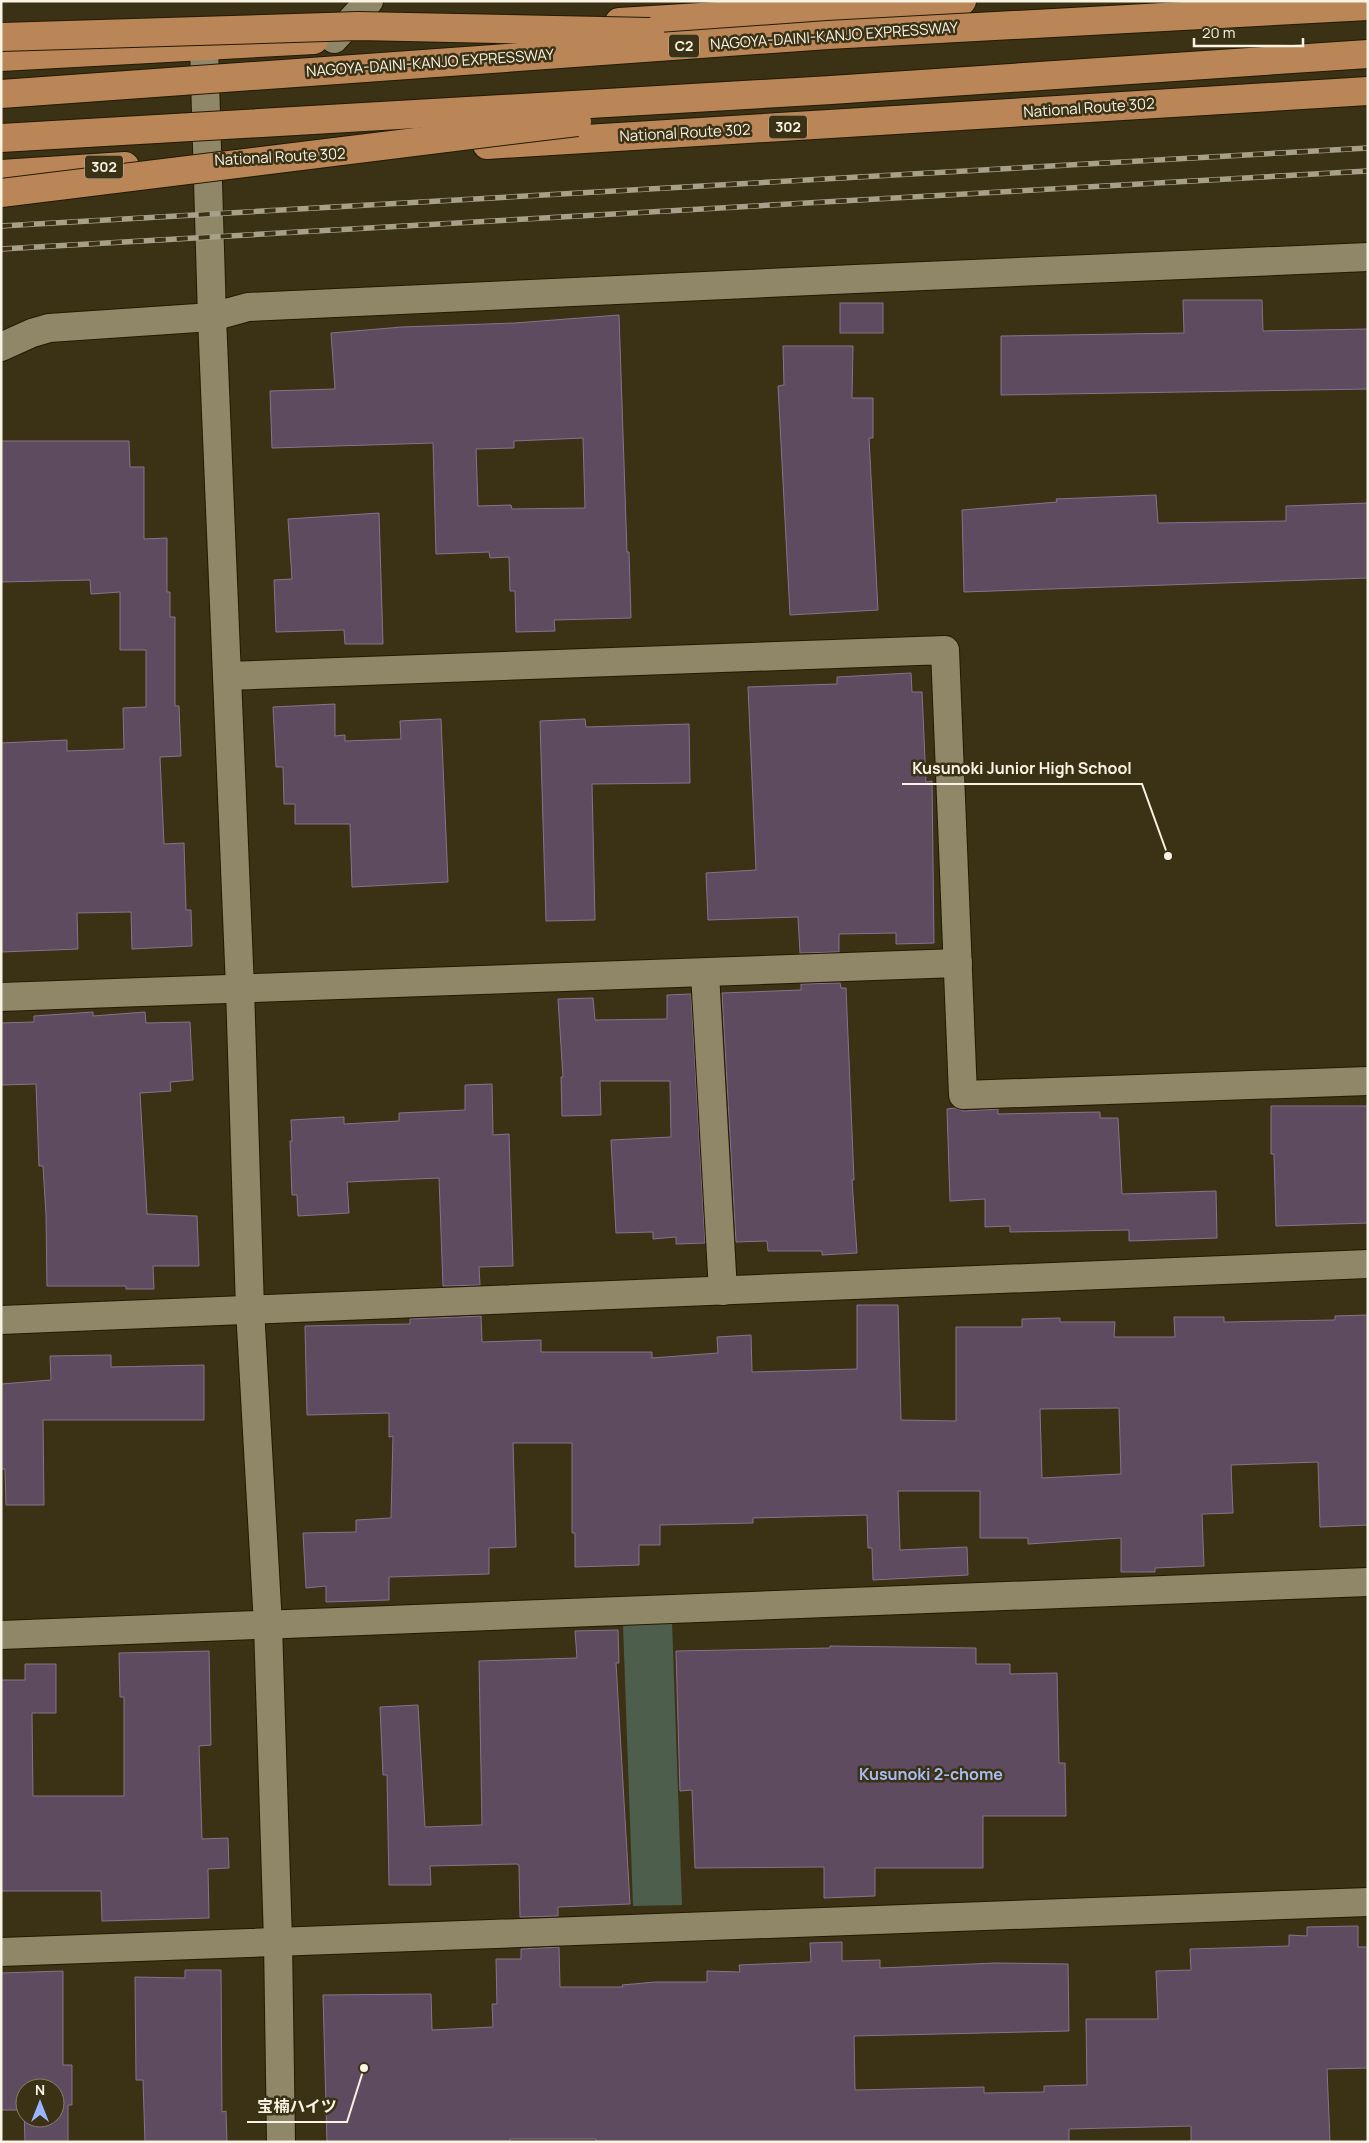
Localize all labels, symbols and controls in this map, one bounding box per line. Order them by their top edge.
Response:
scale bar [1194,15,1303,47]
street label: NAGOYA-DAINI-KANJO EXPRESSWAY [709,16,959,55]
text: 20 m [1202,22,1235,43]
road number: C2 [669,34,699,58]
street label: NAGOYA-DAINI-KANJO EXPRESSWAY [305,43,555,82]
street label: National Route 302 [1023,92,1155,123]
road number: 302 [769,115,807,138]
street label: National Route 302 [619,119,751,146]
street label: National Route 302 [214,143,346,170]
road number: 302 [85,156,123,178]
callout: Kusunoki Junior High School [902,753,1142,784]
text: Kusunoki Junior High School [912,757,1132,779]
district label: Kusunoki 2-chome [859,1763,1003,1785]
north arrow [15,2078,65,2128]
text: N [35,2080,45,2099]
callout: 宝楠ハイツ [247,2091,347,2122]
text: 宝楠ハイツ [257,2095,337,2117]

